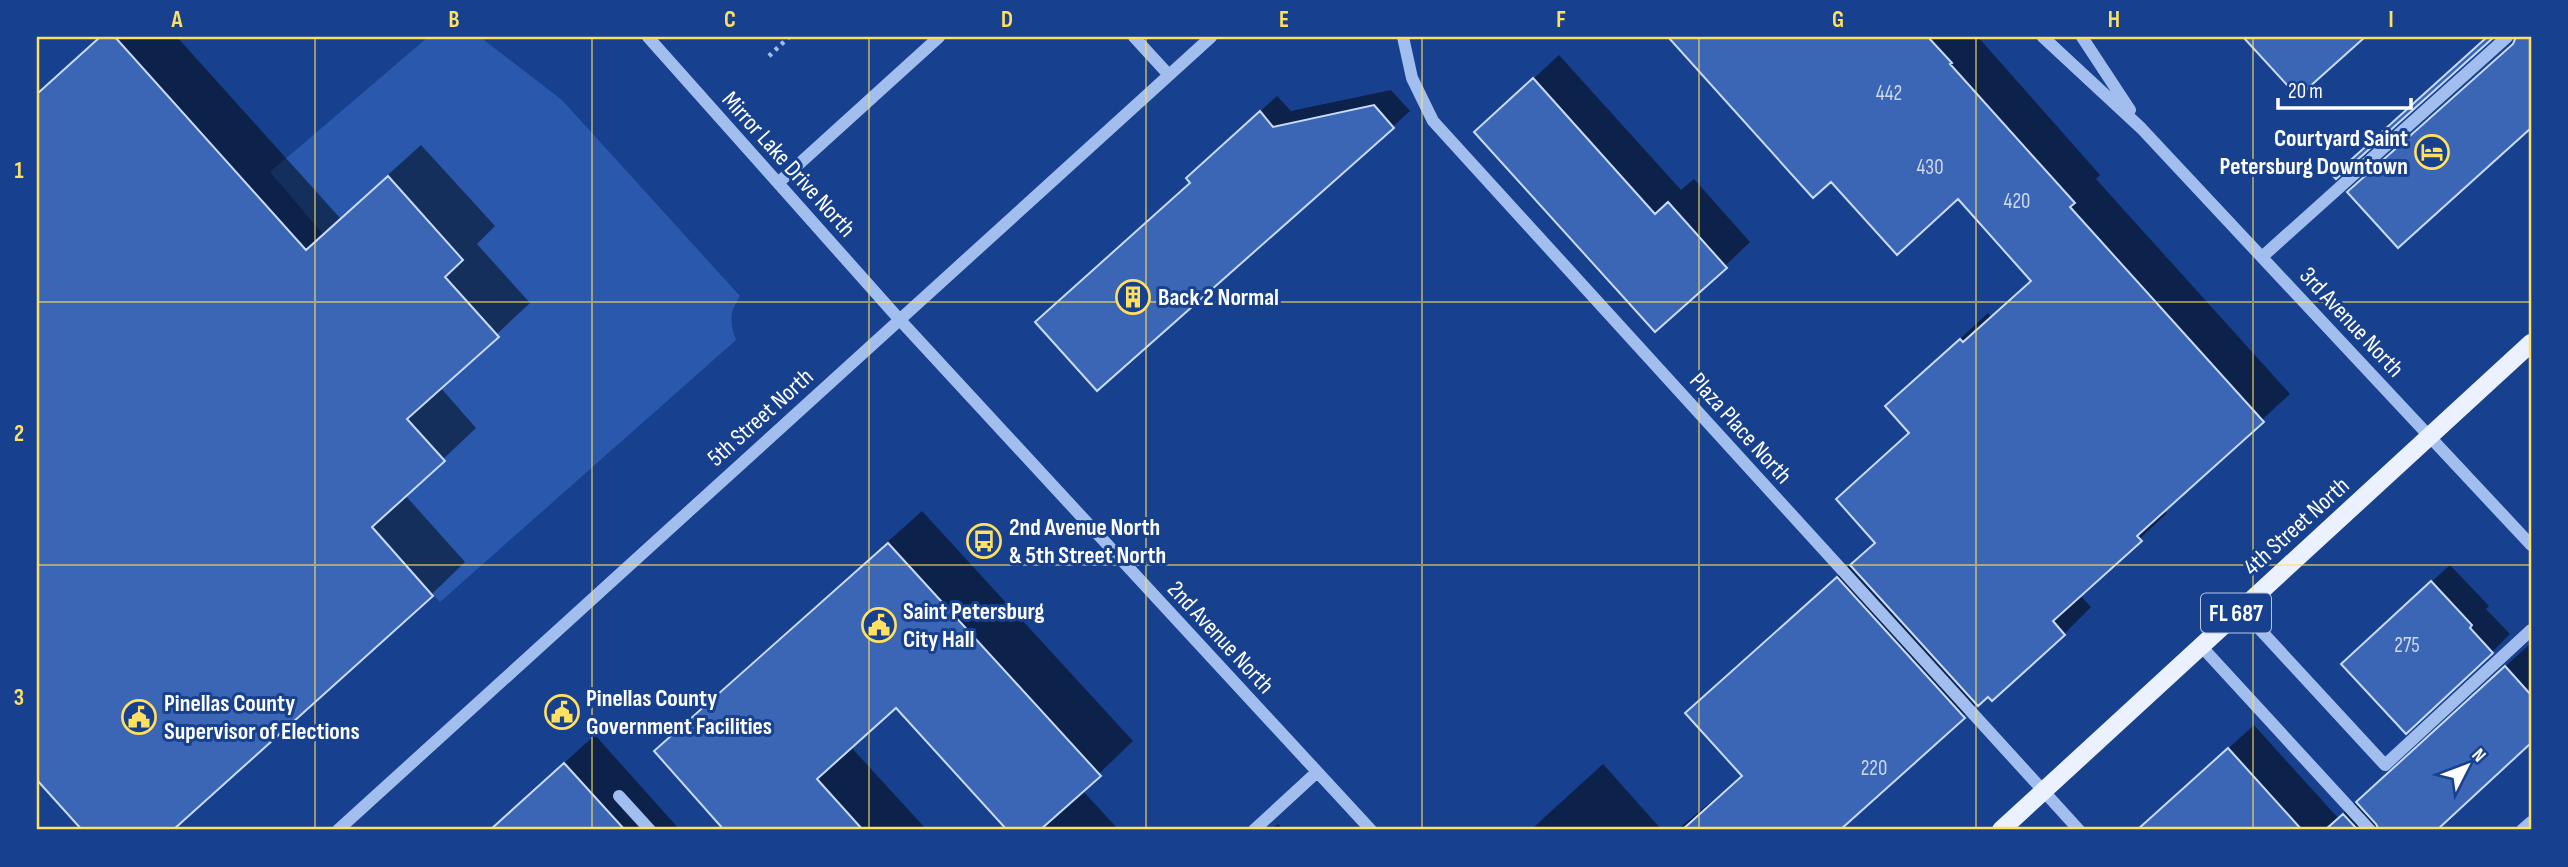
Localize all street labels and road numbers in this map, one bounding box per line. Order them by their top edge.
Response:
street label: Mirror Lake Drive North [716,86,862,243]
street label: 3rd Avenue North [2293,261,2410,383]
street label: 5th Street North [701,362,819,472]
street label: Plaza Place North [1683,367,1798,490]
street label: 4th Street North [2237,471,2355,582]
street label: 2nd Avenue North [1161,575,1280,700]
road number: FL 687 [2201,594,2271,632]

